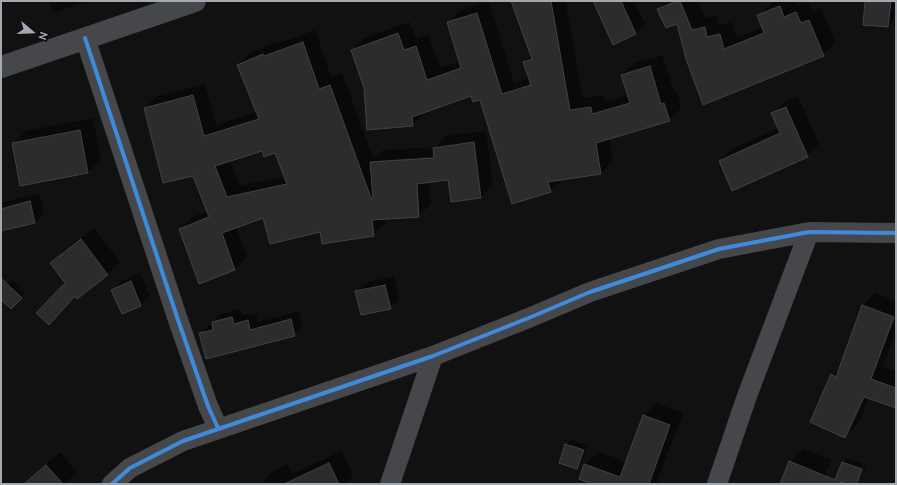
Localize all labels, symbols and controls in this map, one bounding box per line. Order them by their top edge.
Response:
north arrow [12,12,52,52]
text: N [35,30,51,42]

